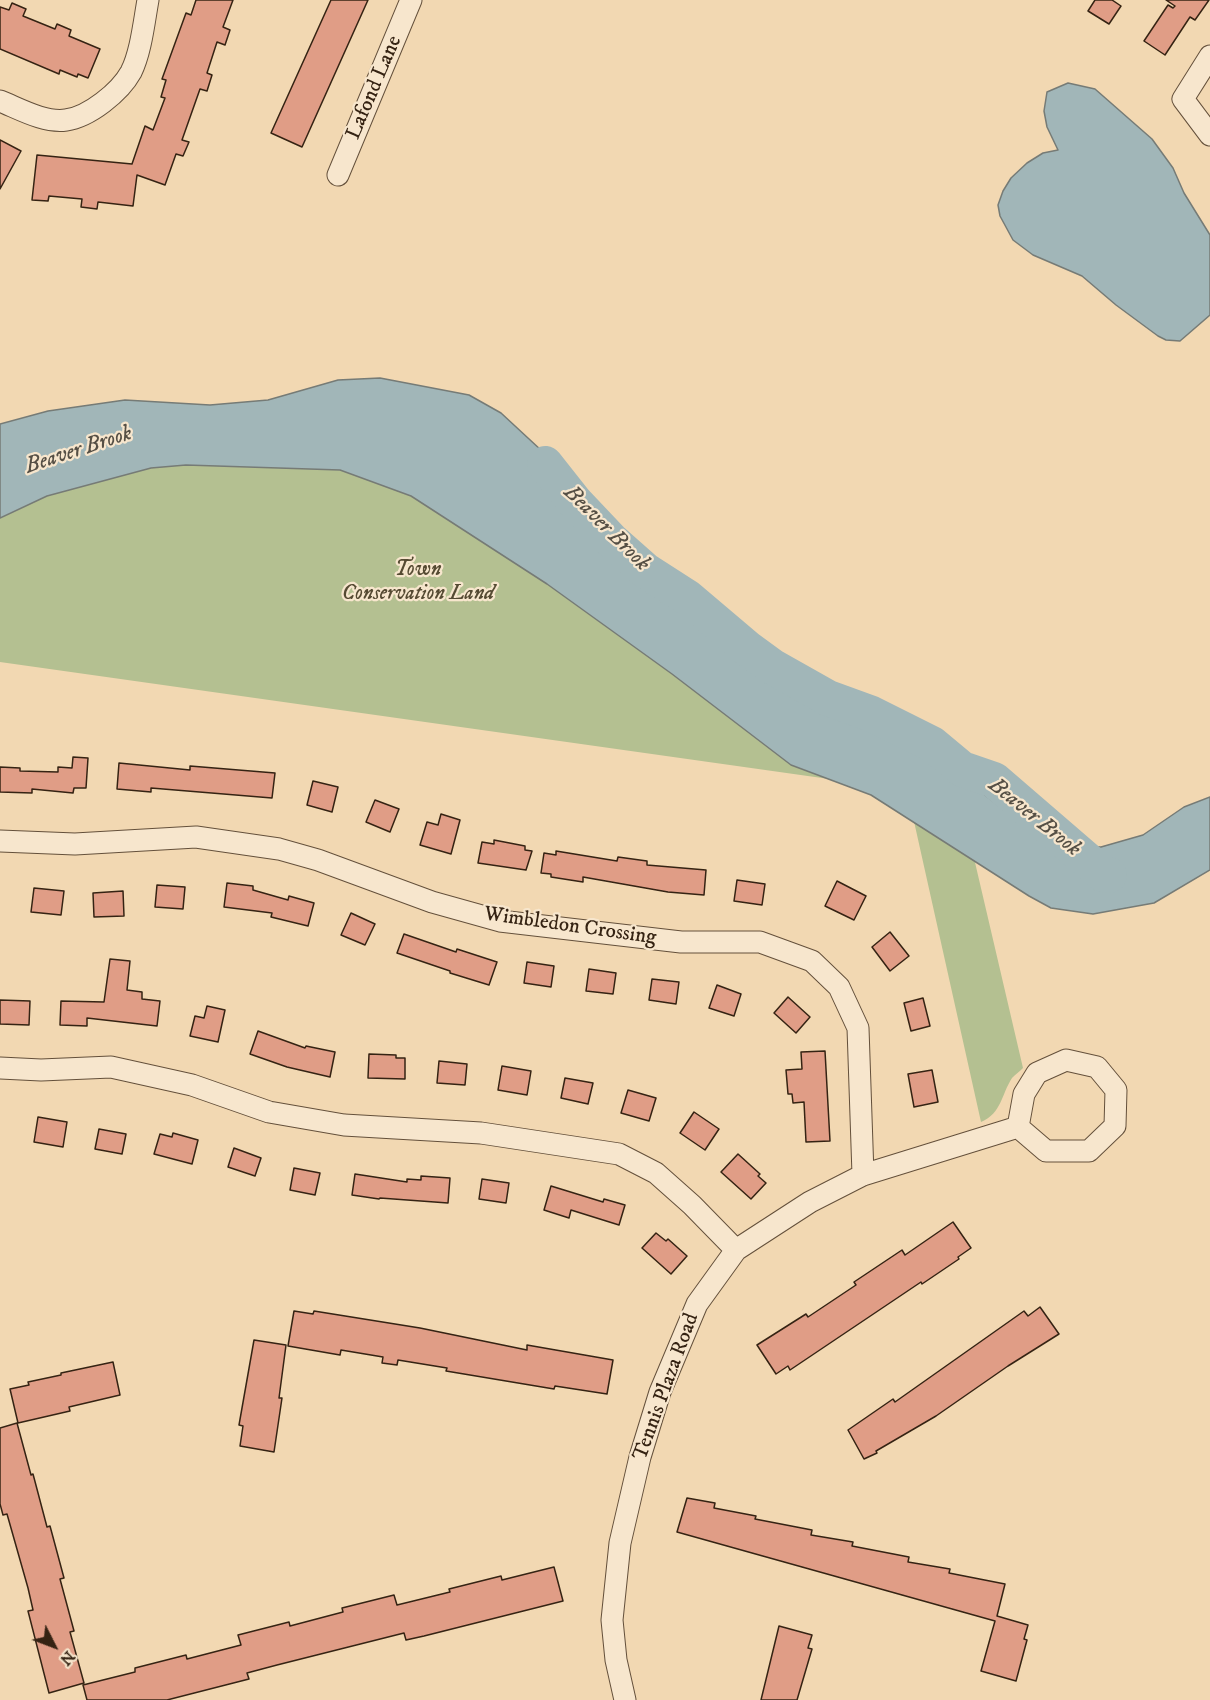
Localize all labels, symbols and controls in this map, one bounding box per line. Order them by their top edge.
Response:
street label: Lafond Lane [342,32,408,144]
water label: Beaver Brook [22,421,136,481]
water label: Beaver Brook [557,480,655,578]
park label: Town Conservation Land [342,558,494,608]
water label: Beaver Brook [983,773,1085,863]
street label: Wimbledon Crossing [482,902,658,952]
street label: Tennis Plaza Road [629,1310,705,1464]
north arrow [24,1616,84,1676]
text: N [56,1646,79,1670]

